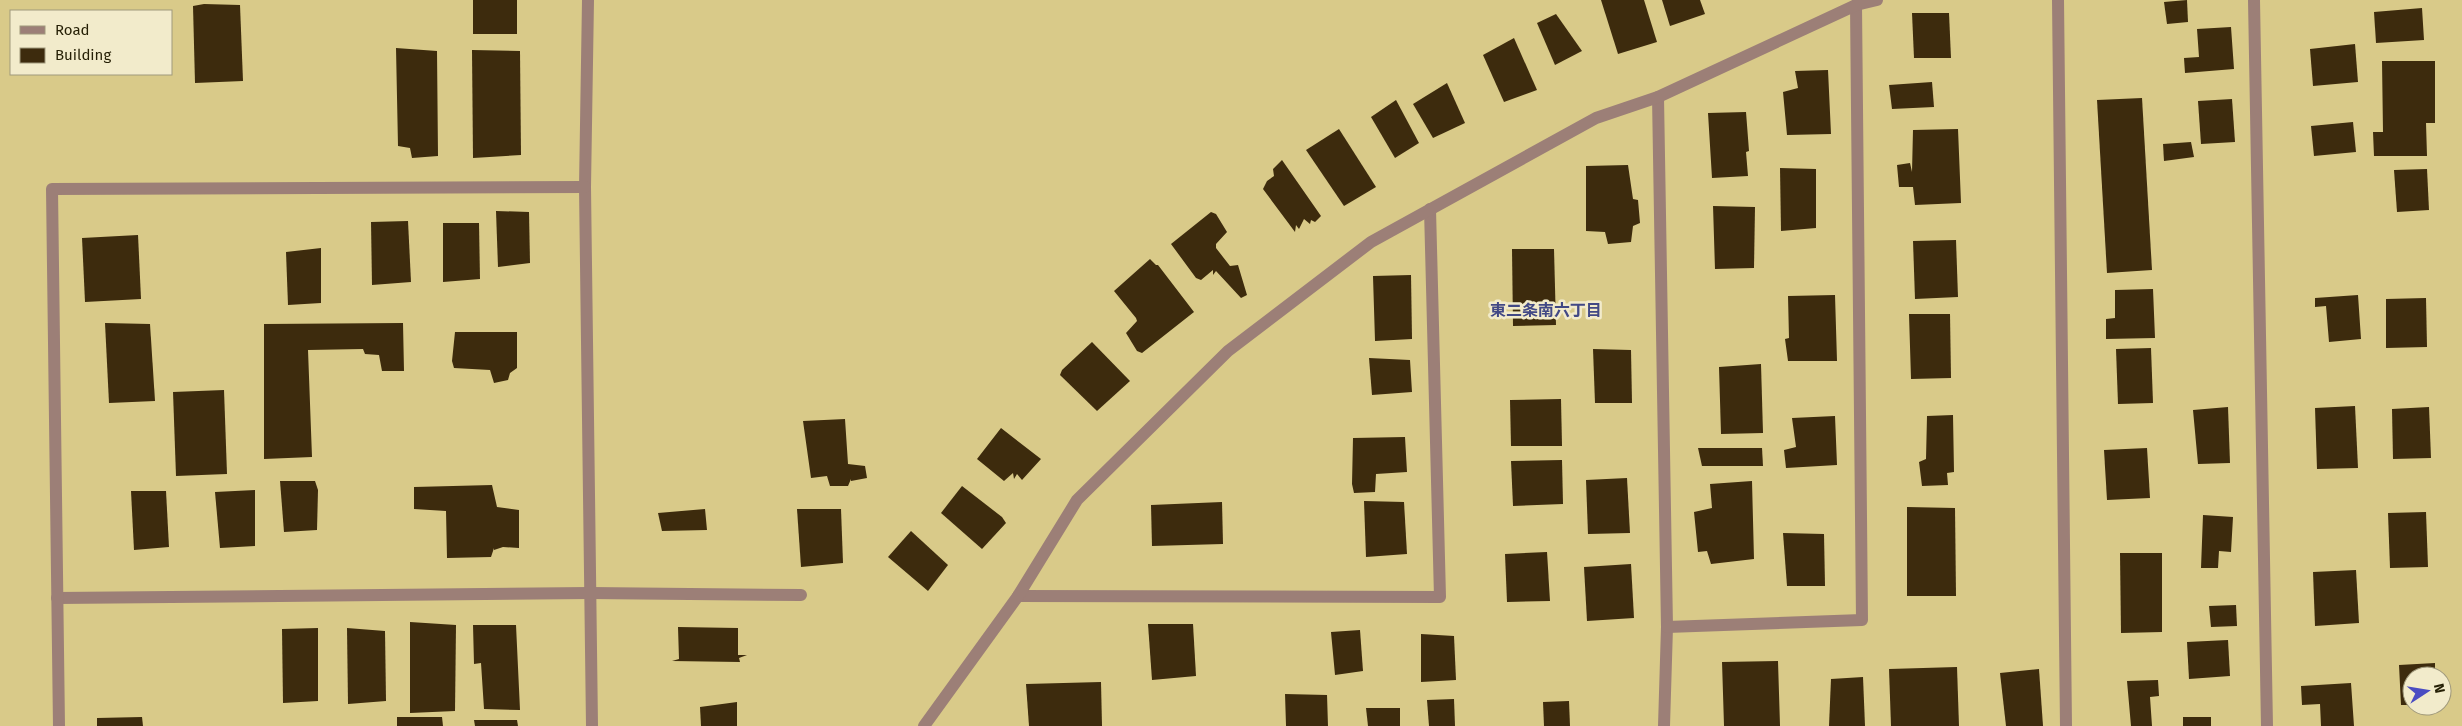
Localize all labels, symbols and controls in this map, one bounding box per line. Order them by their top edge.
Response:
legend [10,10,172,75]
text: Road [55,21,90,39]
text: Building [55,46,111,64]
district label: 東二条南六丁目 [1490,301,1602,320]
north arrow [2402,666,2452,716]
text: N [2430,682,2449,695]

